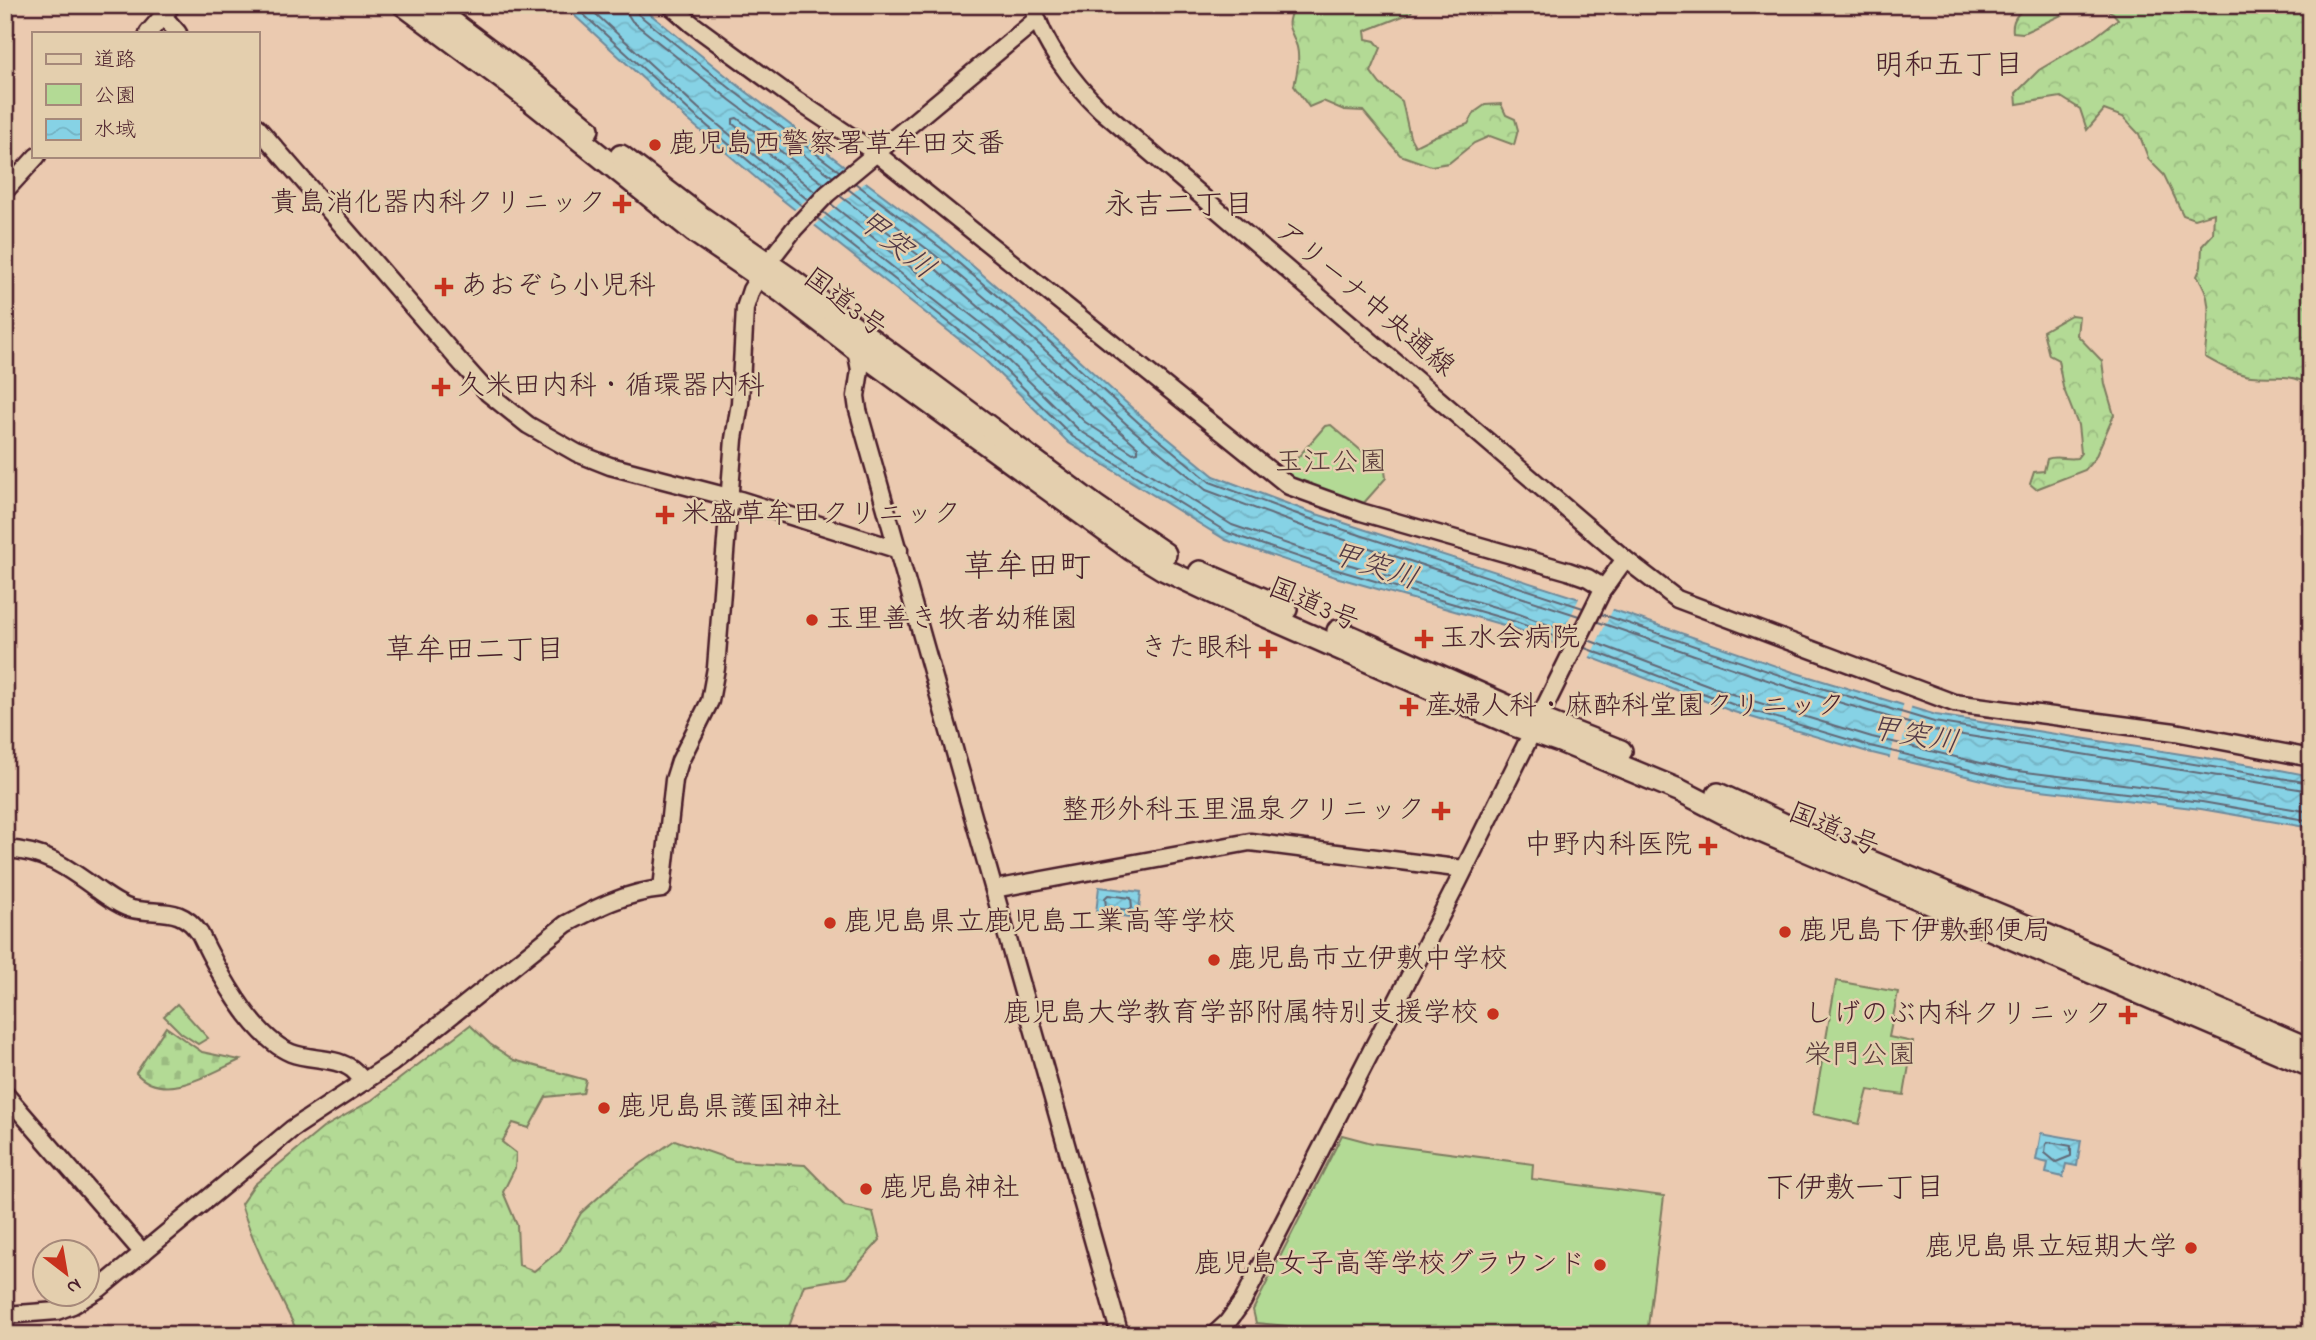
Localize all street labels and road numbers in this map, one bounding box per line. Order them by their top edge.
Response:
street label: アリーナ中央通線 [1265,212,1463,388]
street label: 国道3号 [793,259,895,349]
street label: 国道3号 [1261,568,1365,644]
street label: 国道3号 [1781,793,1885,869]

